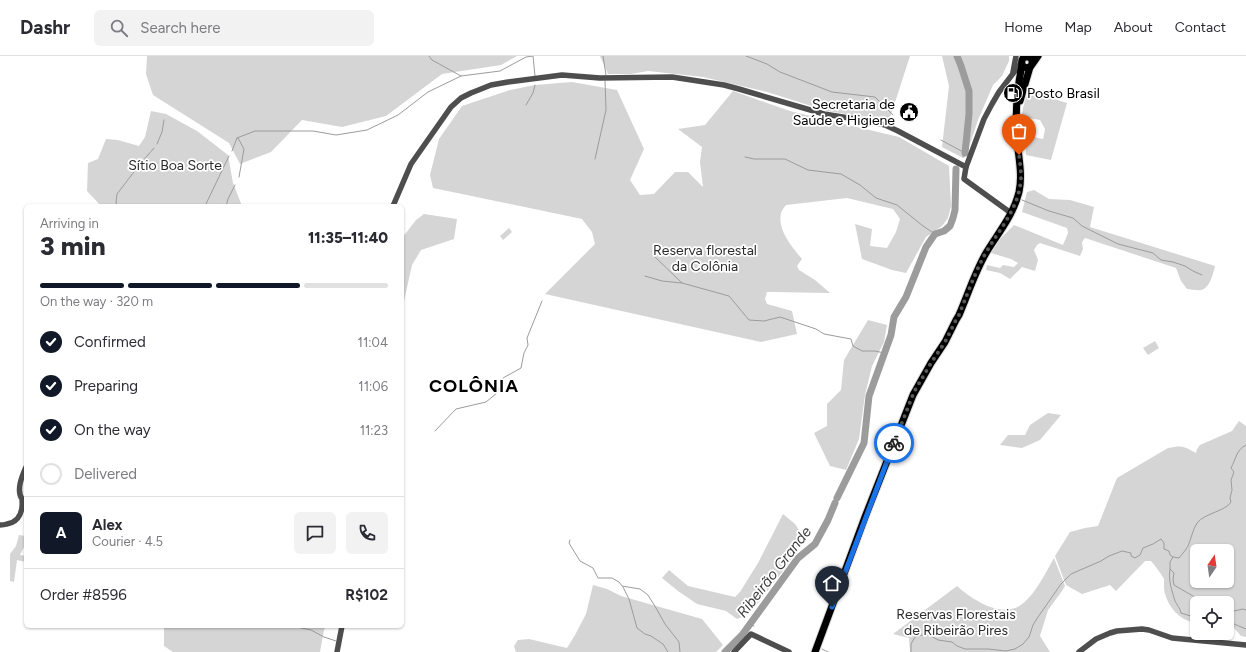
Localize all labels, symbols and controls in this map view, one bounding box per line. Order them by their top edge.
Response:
search box [94,10,374,46]
text: Dashr [20,16,70,39]
icon: search [108,17,130,39]
text: Search here [140,19,220,37]
text: Home [1004,19,1043,36]
text: Map [1065,19,1092,36]
text: About [1114,19,1153,36]
text: Contact [1175,19,1226,36]
fuel station icon: Posto Brasil [1002,82,1024,104]
place label: Posto Brasil [1027,85,1100,102]
place label: Secretaria de Saúde e Higiene [793,96,895,129]
public building icon: Secretaria de Saúde e Higiene [898,101,920,123]
pin [1002,114,1036,155]
icon: bag [1008,120,1030,142]
park label: Sítio Boa Sorte [128,157,222,174]
text: Arriving in [40,216,99,231]
text: 11:35–11:40 [308,229,388,247]
text: 3 min [40,230,106,262]
park label: Reserva florestal da Colônia [653,242,757,275]
text: On the way · 320 m [40,294,153,309]
icon: check [40,331,62,353]
text: Confirmed [74,333,146,351]
text: 11:04 [358,335,388,350]
icon: check [40,375,62,397]
district label: COLÔNIA [429,375,519,397]
text: Preparing [74,377,138,395]
text: 11:06 [358,379,388,394]
icon: check [40,419,62,441]
text: On the way [74,421,151,439]
text: 11:23 [360,423,388,438]
courier [874,423,914,463]
icon: bike [883,432,905,454]
text: Delivered [74,465,137,483]
button: chat [294,512,336,554]
button: phone [346,512,388,554]
text: Alex [92,516,122,534]
water label: Ribeirão Grande [733,523,815,621]
text: A [56,524,66,542]
text: Courier · 4.5 [92,534,163,549]
north arrow [1190,544,1234,588]
map controls [1190,544,1234,640]
pin [815,566,849,607]
icon: home [821,572,843,594]
text: Order #8596 [40,586,127,604]
text: R$102 [345,586,388,604]
button: locate [1190,596,1234,640]
park label: Reservas Florestais de Ribeirão Pires [896,606,1016,639]

